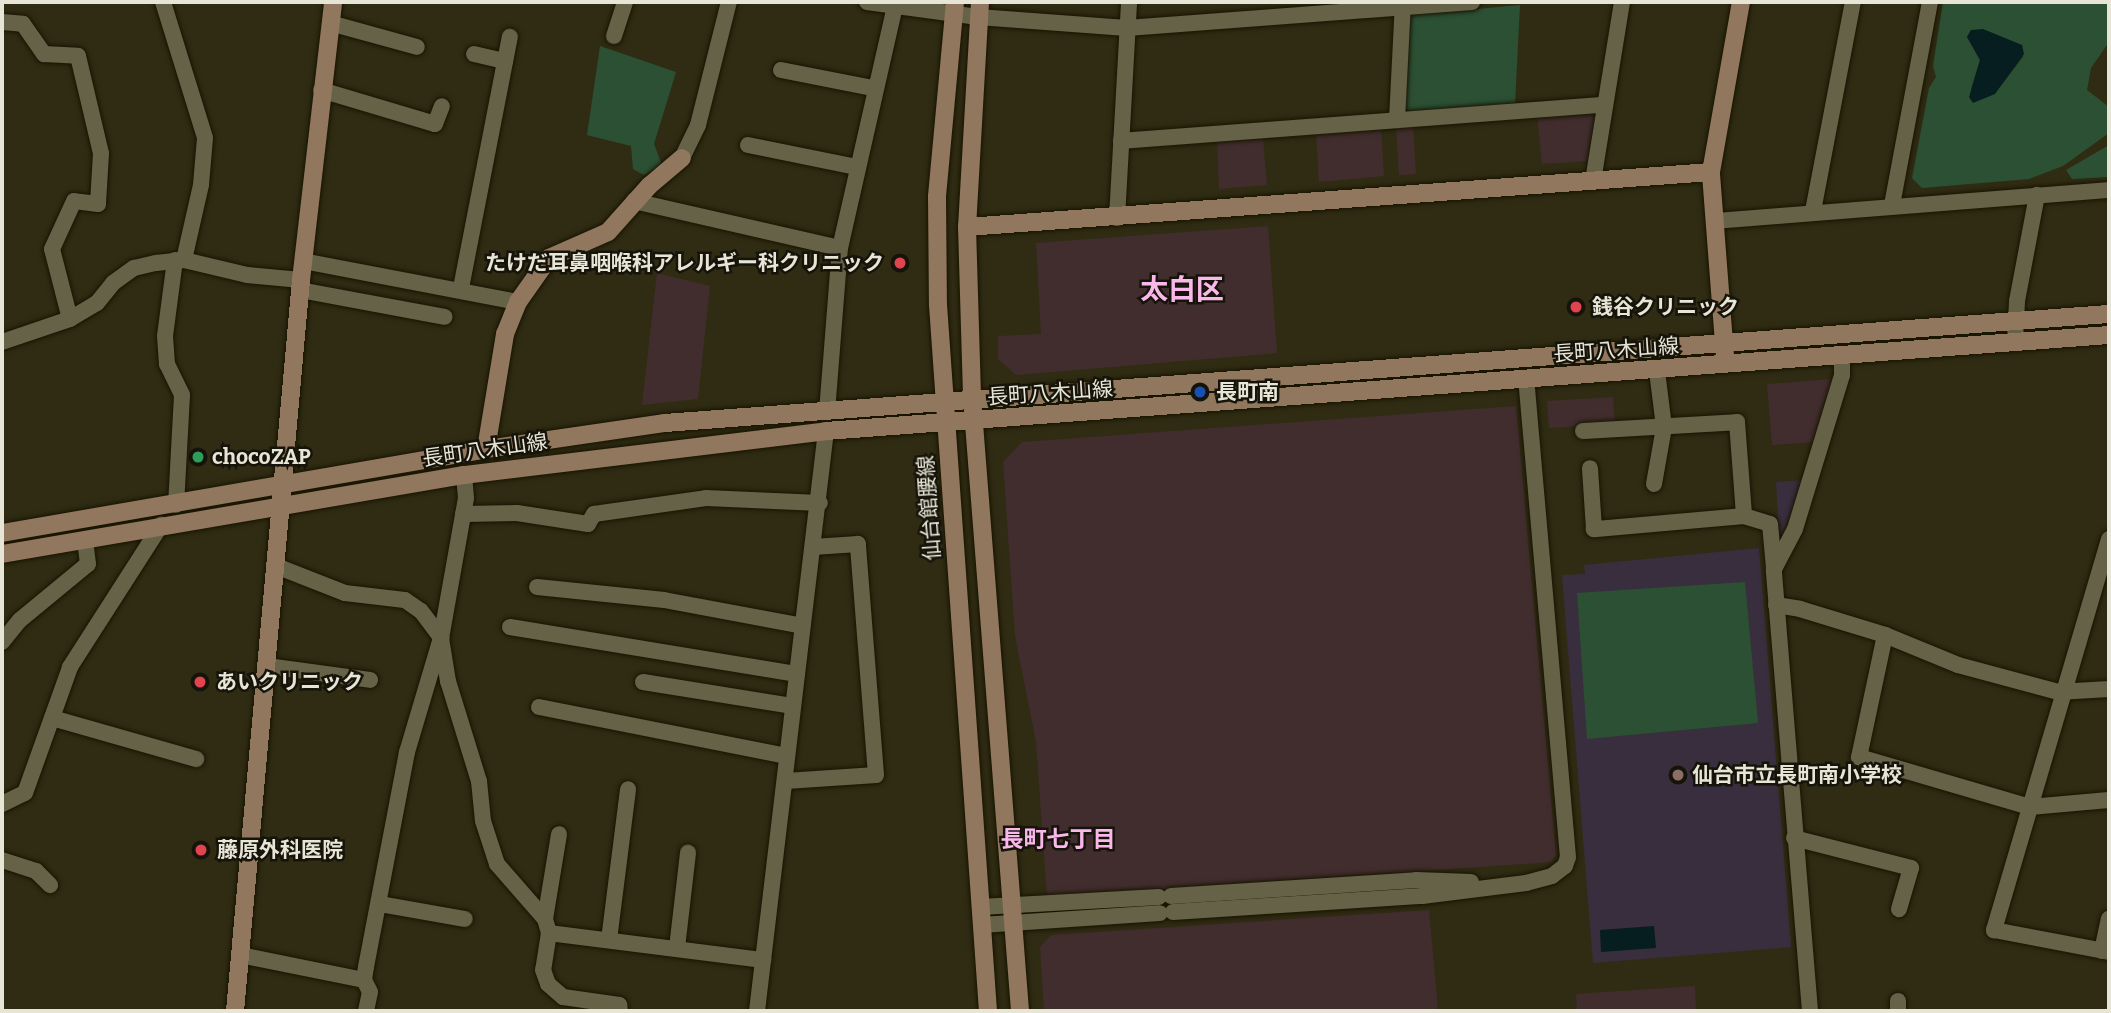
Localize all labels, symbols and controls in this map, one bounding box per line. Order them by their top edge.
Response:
place label: たけだ耳鼻咽喉科アレルギー科クリニック [485,250,884,276]
marker: たけだ耳鼻咽喉科アレルギー科クリニック [890,253,910,273]
district label: 太白区 [1140,273,1224,307]
place label: 銭谷クリニック [1592,294,1739,320]
marker: 銭谷クリニック [1566,297,1586,317]
street label: 長町八木山線 [1552,333,1680,367]
street label: 長町八木山線 [986,376,1114,410]
place label: 長町南 [1216,379,1279,405]
marker: 長町南 [1190,382,1210,402]
street label: 長町八木山線 [421,429,549,471]
place label: chocoZAP [212,444,311,470]
marker: chocoZAP [190,449,206,465]
street label: 仙台館腰線 [913,455,945,561]
place label: あいクリニック [216,669,363,695]
marker: あいクリニック [190,672,210,692]
place label: 仙台市立長町南小学校 [1692,762,1902,788]
marker: 仙台市立長町南小学校 [1670,767,1686,783]
district label: 長町七丁目 [1001,825,1115,853]
place label: 藤原外科医院 [217,837,343,863]
marker: 藤原外科医院 [191,840,211,860]

